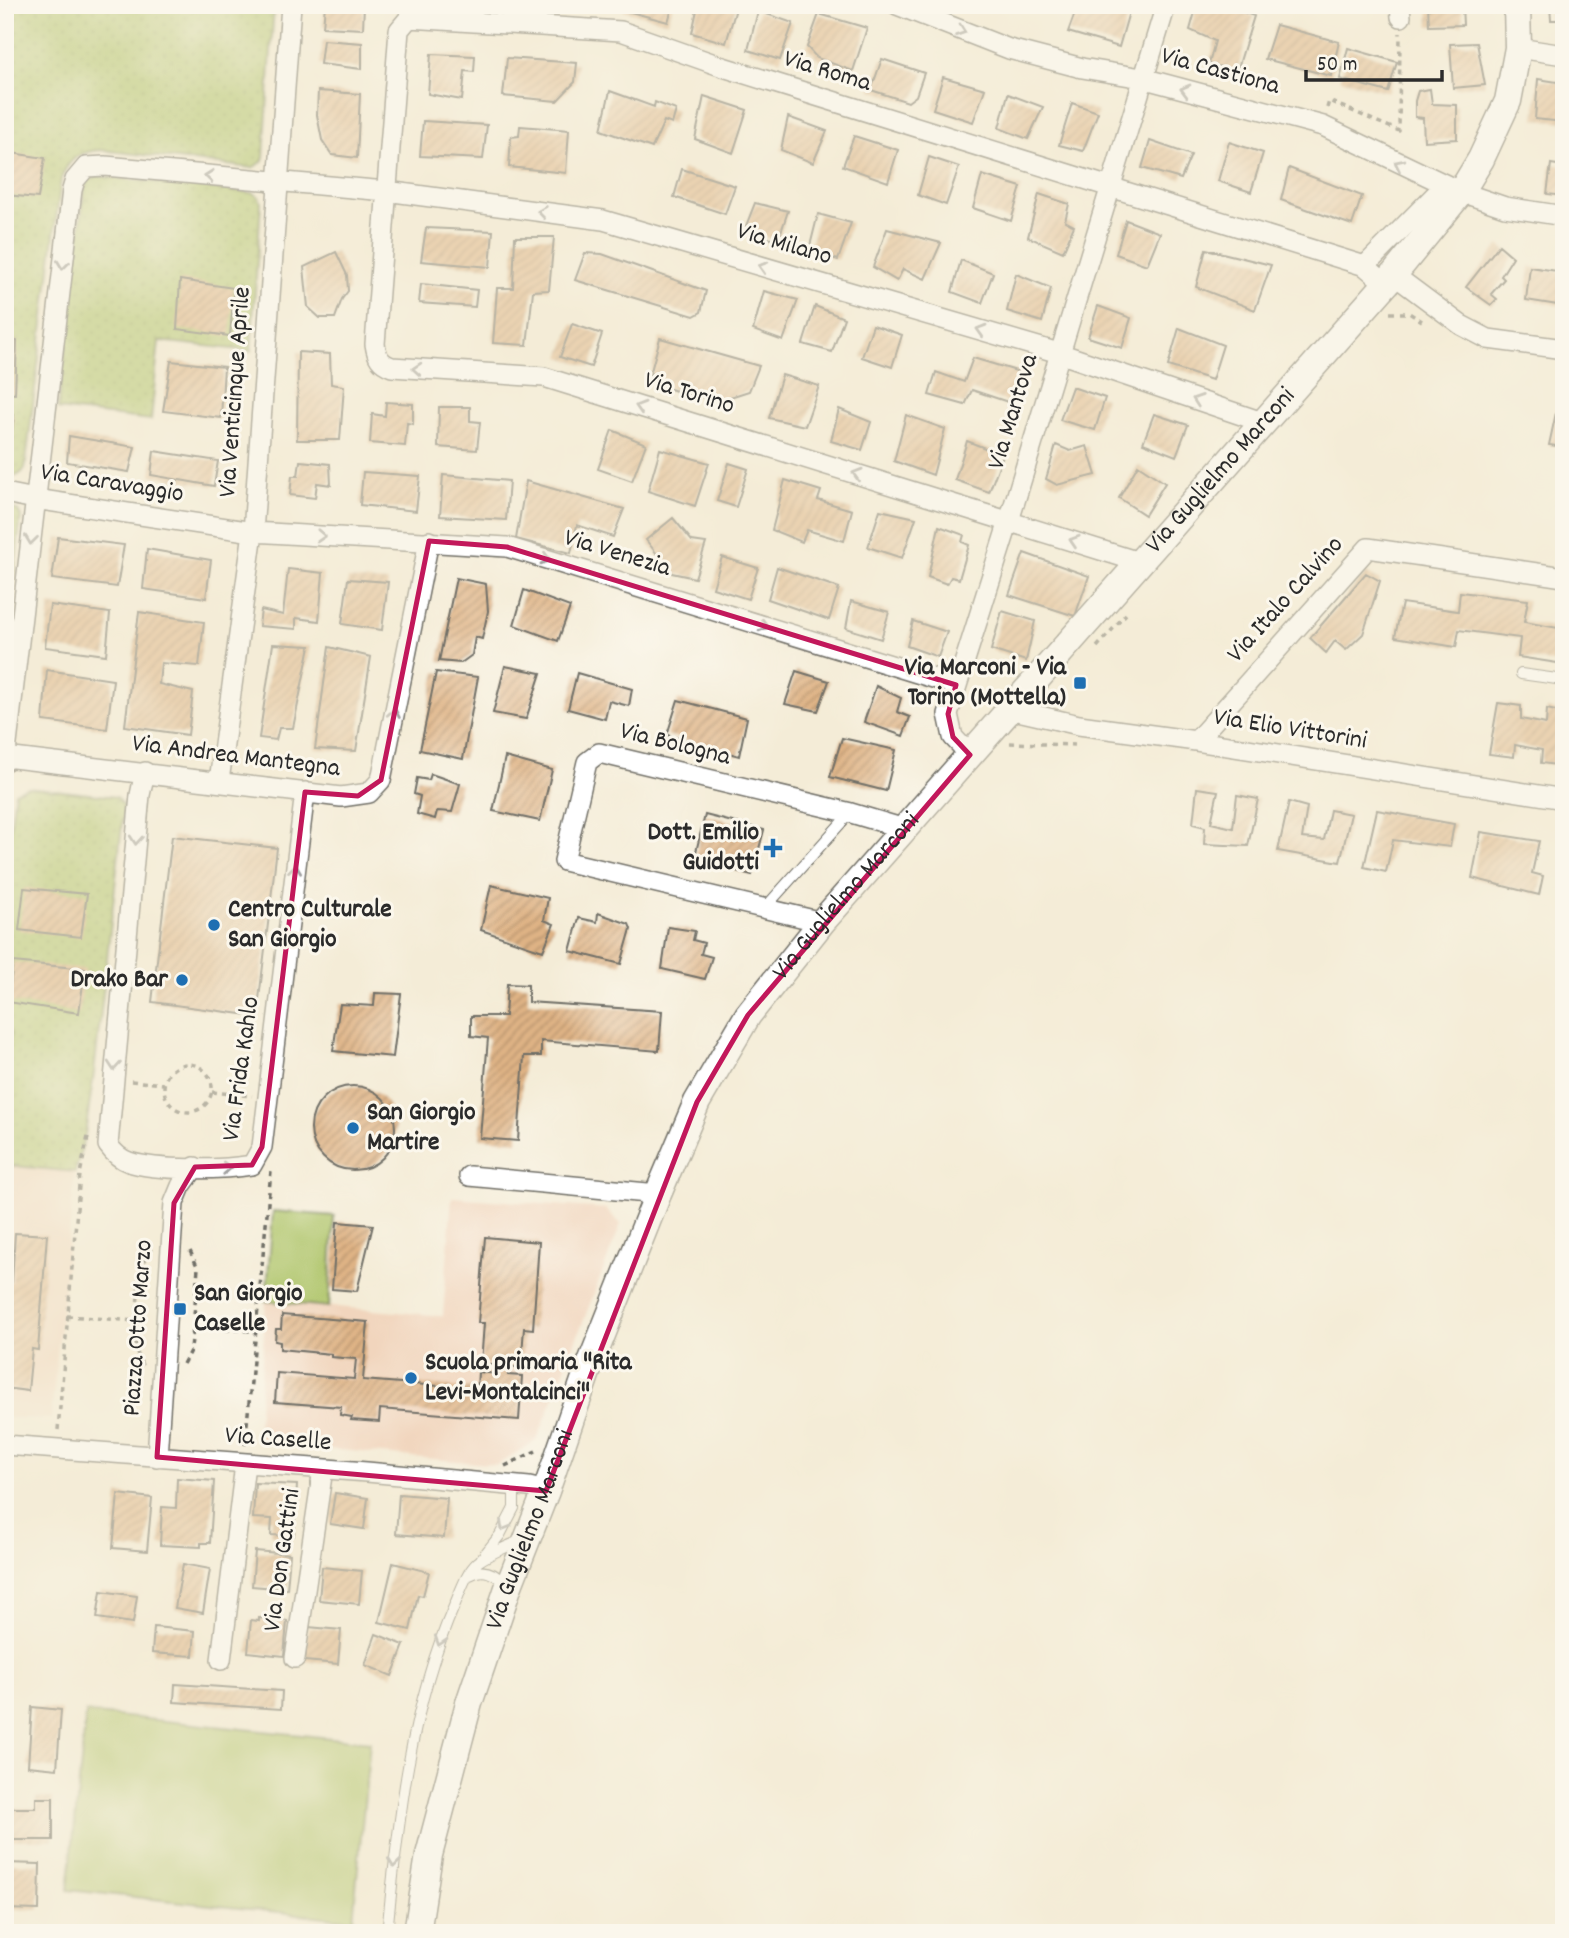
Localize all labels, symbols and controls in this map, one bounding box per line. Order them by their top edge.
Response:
one-way arrow [954,22,966,36]
street label: Via Castiona [1157,38,1284,106]
scale bar [1306,38,1443,82]
street label: Via Roma [779,41,876,103]
text: 50 m [1317,51,1357,81]
one-way arrow [1179,84,1191,98]
one-way arrow [1394,158,1406,172]
one-way arrow [203,169,214,184]
one-way arrow [536,205,548,220]
street label: Via Milano [732,214,836,276]
one-way arrow [56,260,71,271]
one-way arrow [757,260,769,275]
street label: Via Venticinque Aprile [210,285,262,499]
one-way arrow [975,324,987,339]
street label: Via Mantova [979,349,1049,474]
one-way arrow [411,362,422,377]
street label: Via Torino [639,363,739,425]
street label: Via Guglielmo Marconi [1137,379,1305,562]
one-way arrow [1192,394,1204,408]
one-way arrow [634,400,646,415]
street label: Via Caravaggio [38,454,186,514]
one-way arrow [851,467,863,482]
street label: Via Venezia [559,520,676,588]
one-way arrow [316,528,327,543]
street label: Via Italo Calvino [1219,528,1353,672]
one-way arrow [23,534,38,546]
one-way arrow [1069,535,1081,550]
one-way arrow [540,551,552,566]
one-way arrow [758,617,770,632]
place label: Via Marconi - Via Torino (Mottella) [904,650,1067,717]
marker: Via Marconi - Via Torino (Mottella) [1072,675,1088,691]
street label: Via Elio Vittorini [1211,700,1370,760]
one-way arrow [386,707,401,719]
street label: Via Bologna [616,713,735,777]
street label: Via Andrea Mantegna [130,726,343,788]
street label: Via Guglielmo Marconi [764,804,929,989]
place label: Dott. Emilio Guidotti [648,815,759,882]
one-way arrow [129,835,144,846]
marker: Dott. Emilio Guidotti [765,840,781,856]
one-way arrow [287,863,302,875]
place label: Centro Culturale San Giorgio [228,892,392,959]
marker: Centro Culturale San Giorgio [206,917,222,933]
place label: Drako Bar [70,962,168,999]
marker: Drako Bar [174,972,190,988]
street label: Via Frida Kahlo [214,994,270,1144]
one-way arrow [107,1061,122,1072]
place label: San Giorgio Martire [367,1095,476,1162]
marker: San Giorgio Martire [345,1120,361,1136]
one-way arrow [222,1160,233,1175]
street label: Piazza Otto Marzo [114,1239,164,1417]
place label: San Giorgio Caselle [194,1276,303,1343]
marker: San Giorgio Caselle [172,1301,188,1317]
place label: Scuola primaria "Rita Levi-Montalcinci" [425,1345,632,1412]
marker: Scuola primaria "Rita Levi-Montalcinci" [403,1370,419,1386]
street label: Via Caselle [224,1418,332,1462]
street label: Via Guglielmo Marconi [477,1424,584,1635]
street label: Via Don Gattini [255,1486,311,1634]
one-way arrow [499,1519,512,1532]
one-way arrow [434,1634,449,1646]
one-way arrow [387,1857,402,1869]

